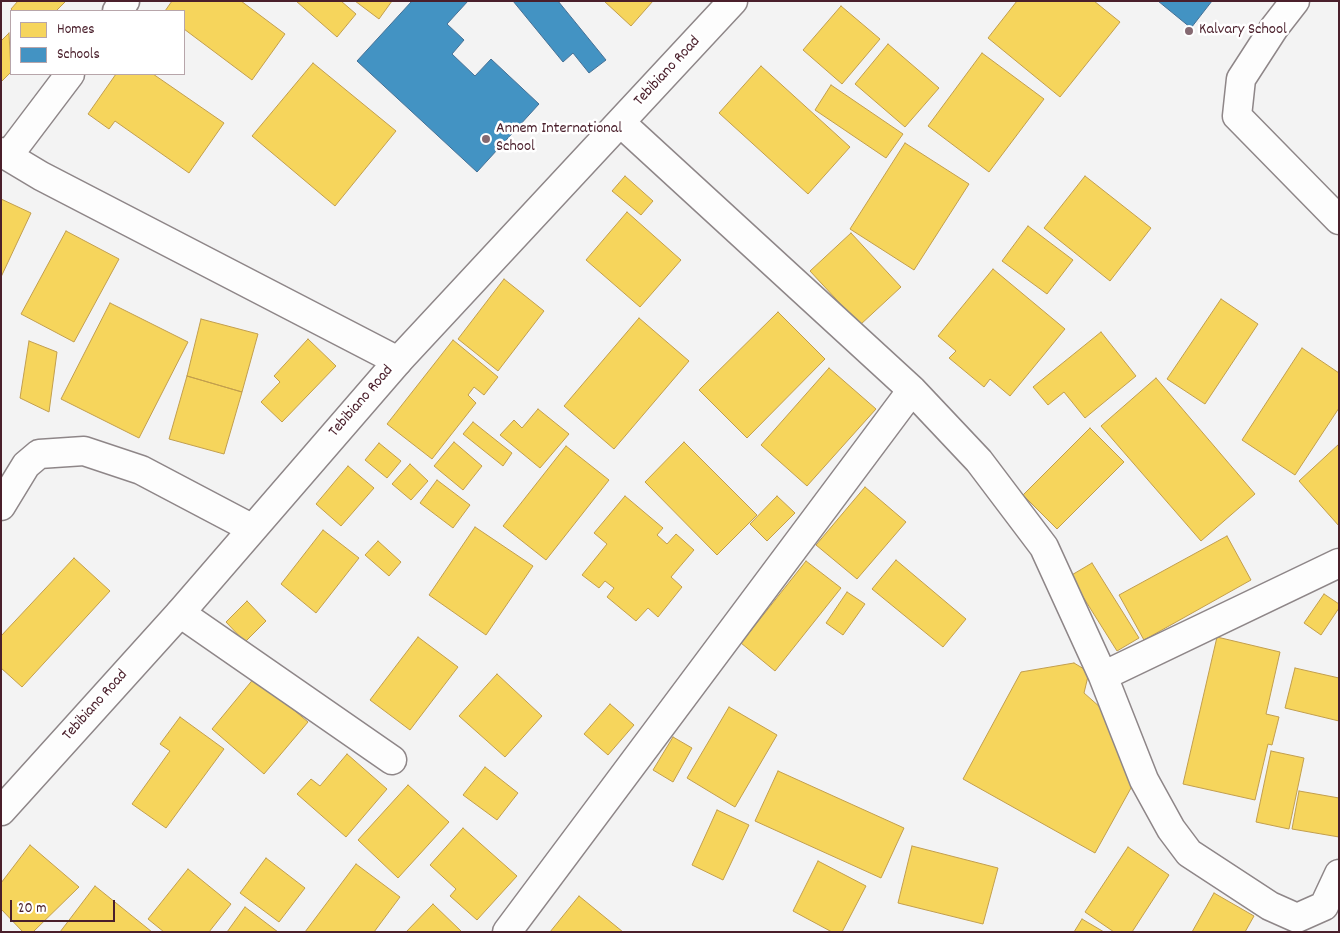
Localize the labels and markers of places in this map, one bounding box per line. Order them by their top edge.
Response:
place label: Kalvary School [1199,21,1287,41]
marker: Kalvary School [1183,25,1195,37]
place label: Annem International School [496,120,622,158]
marker: Annem International School [480,133,492,145]

